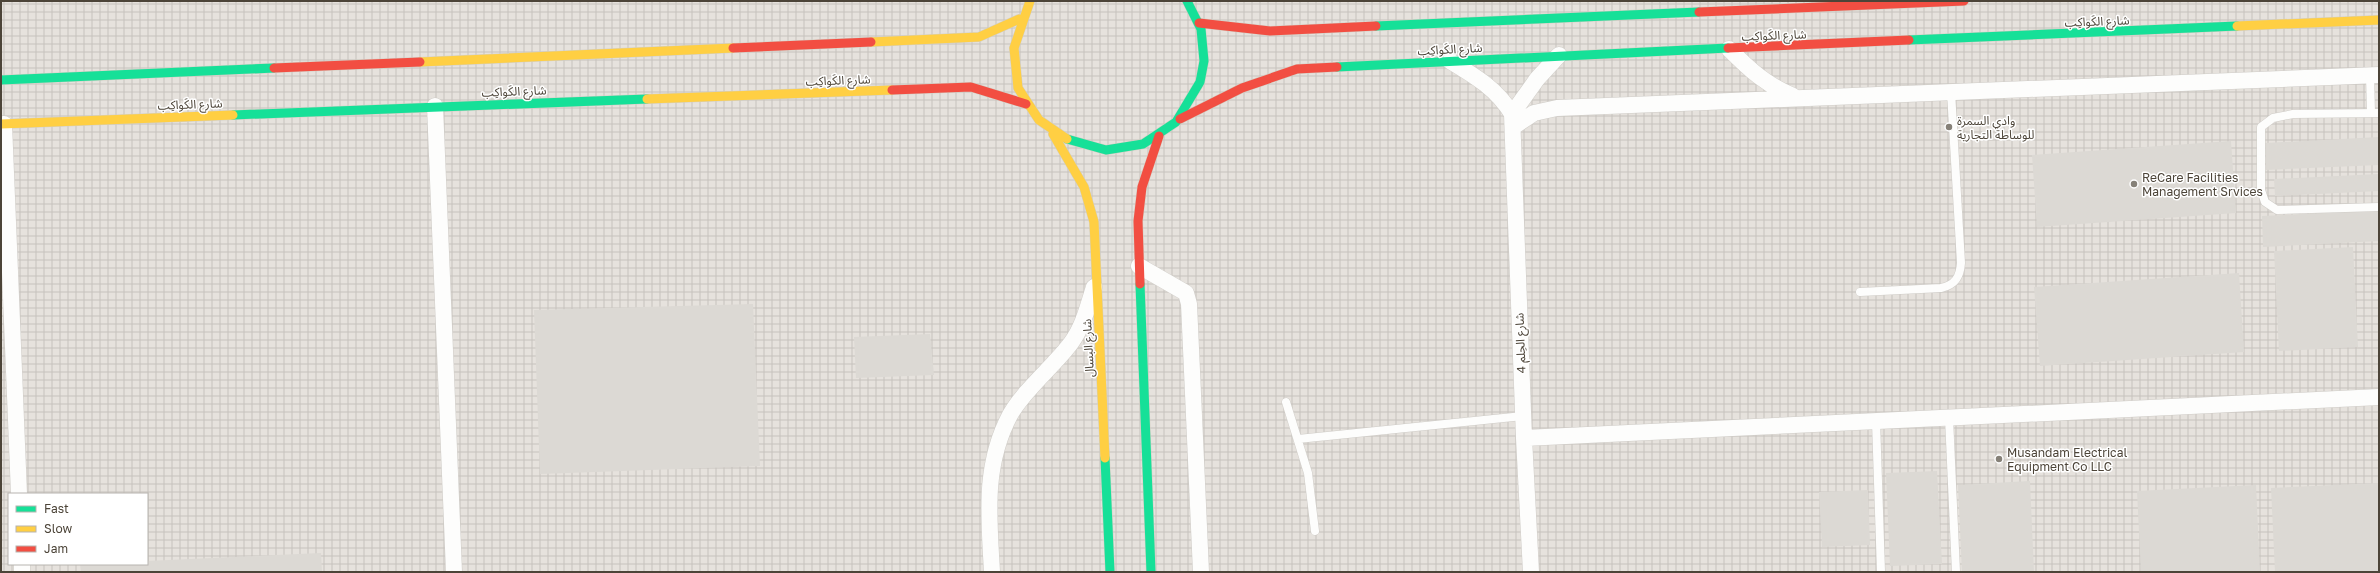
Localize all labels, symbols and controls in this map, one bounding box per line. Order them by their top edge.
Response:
street label: شارع الكَواكِب [2064,12,2130,32]
street label: شارع الكَواكِب [1741,26,1807,46]
street label: شارع الكَواكِب [1417,40,1483,60]
street label: شارع الكَواكِب [805,71,871,91]
street label: شارع الكَواكِب [481,82,547,102]
street label: شارع الكَواكِب [157,95,223,115]
place label: وادي السمرة للوساطة التجارية [1957,113,2034,142]
marker: وادي السمرة للوساطة التجارية [1944,122,1954,132]
place label: ReCare Facilities Management Srvices [2142,170,2263,199]
marker: ReCare Facilities Management Srvices [2129,179,2139,189]
street label: شارع الحِلم 4 [1511,312,1531,374]
street label: شارع البسال [1079,318,1099,378]
place label: Musandam Electrical Equipment Co LLC [2007,445,2127,474]
marker: Musandam Electrical Equipment Co LLC [1994,454,2004,464]
legend [8,493,148,565]
text: Fast [44,501,69,516]
text: Slow [44,521,72,536]
text: Jam [44,541,68,556]

